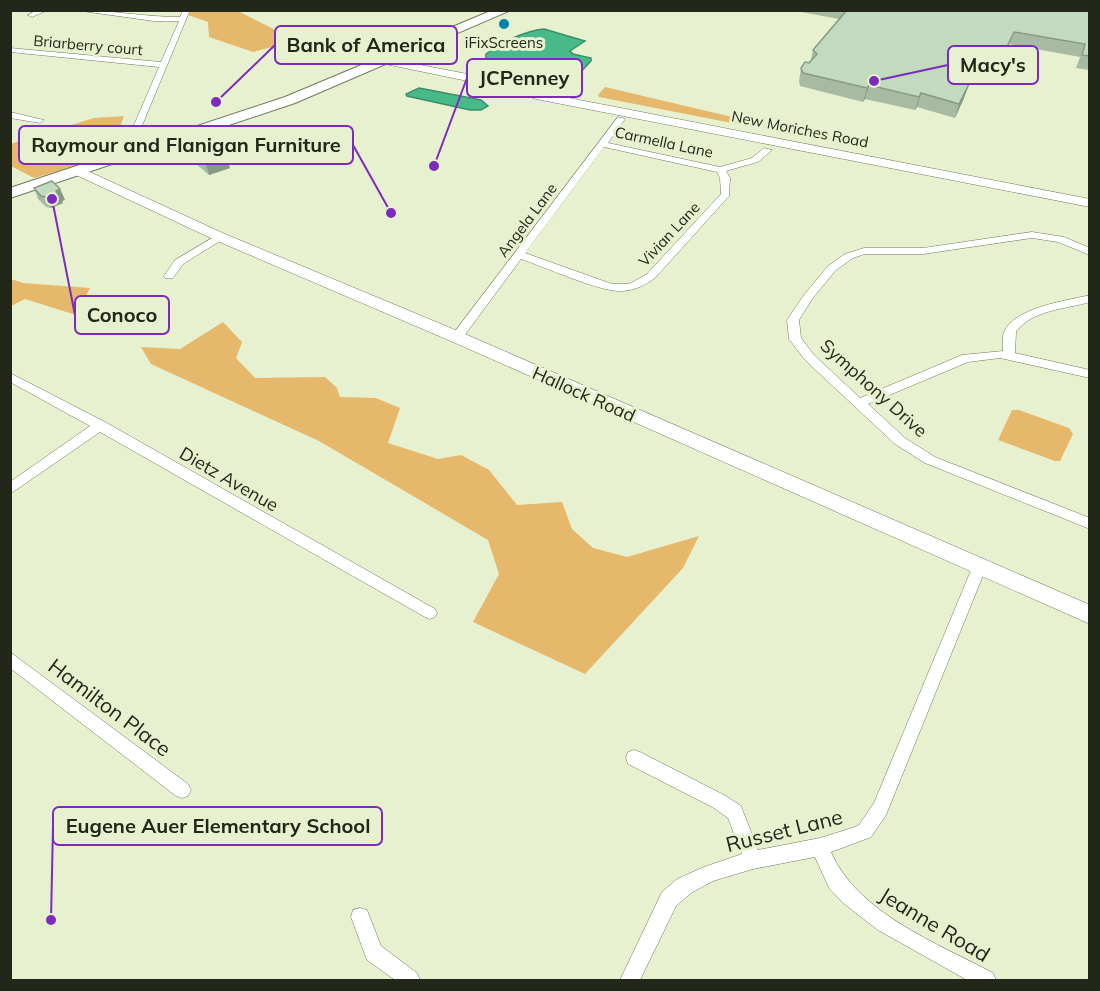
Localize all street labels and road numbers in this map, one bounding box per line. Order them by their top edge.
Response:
street label: Briarberry court [33,31,143,59]
street label: New Moriches Road [730,106,870,152]
street label: Carmella Lane [613,122,715,162]
street label: Angela Lane [493,179,561,261]
street label: Vivian Lane [634,198,704,270]
street label: Symphony Drive [816,334,932,442]
street label: Hallock Road [529,361,639,427]
street label: Dietz Avenue [175,441,283,517]
street label: Hamilton Place [43,652,177,762]
street label: Russet Lane [723,803,845,857]
street label: Jeanne Road [875,881,995,967]

